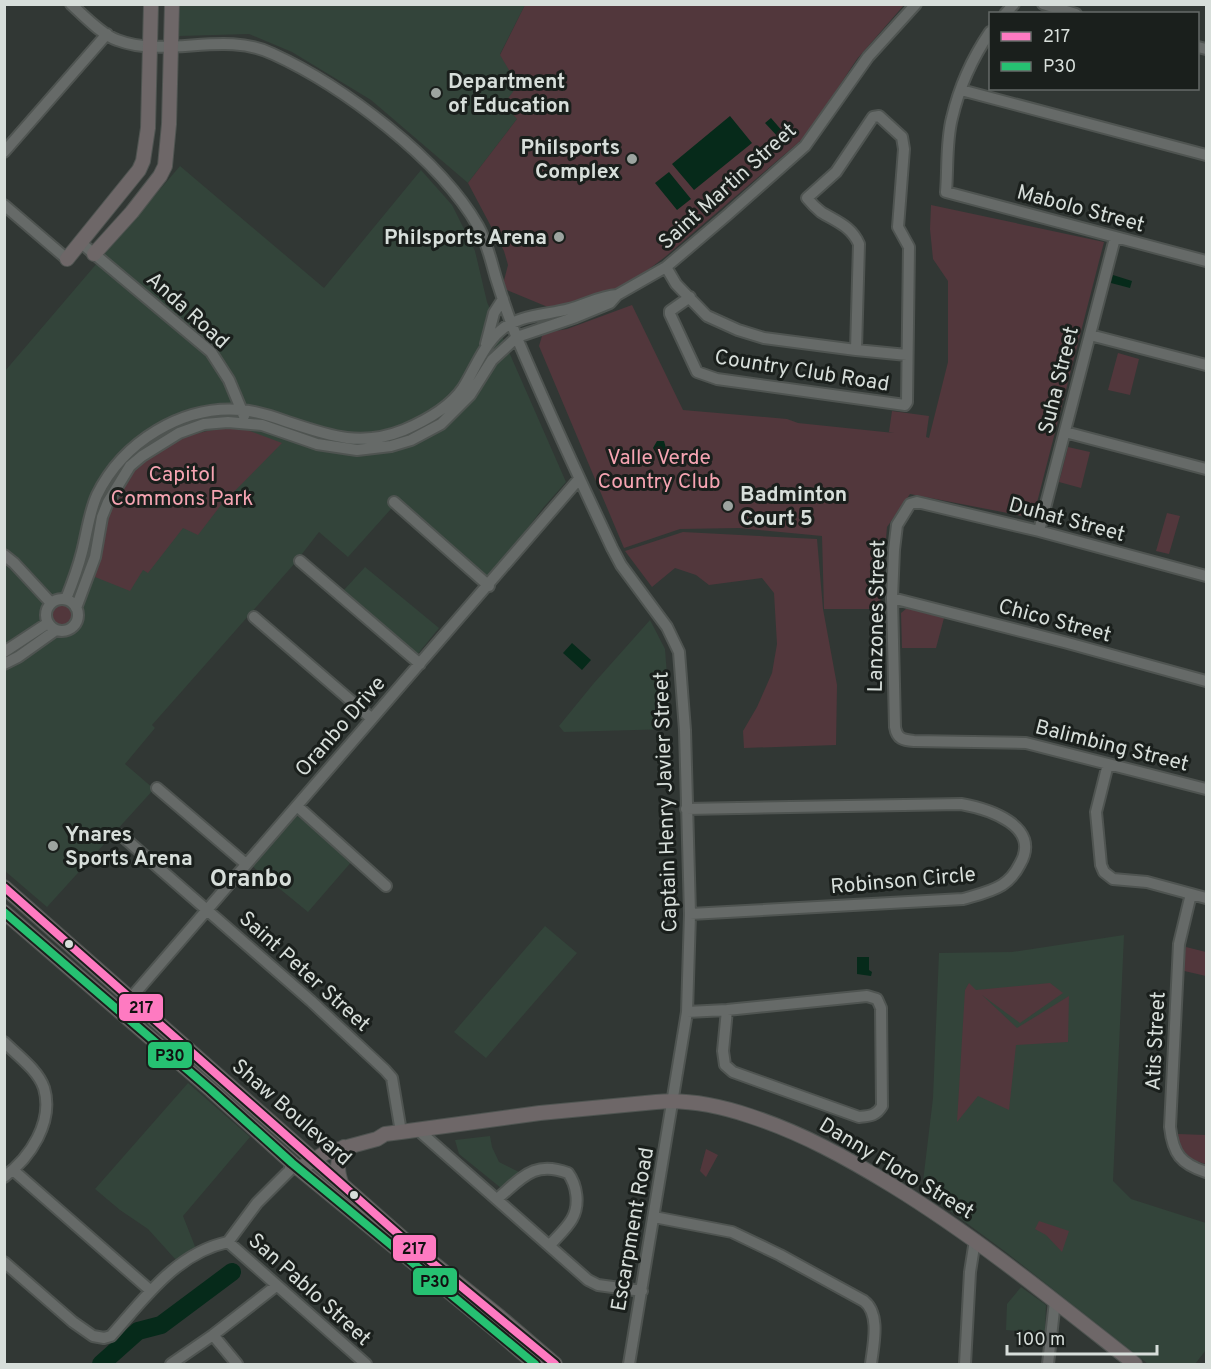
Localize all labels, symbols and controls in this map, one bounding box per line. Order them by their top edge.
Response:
legend [989,12,1199,90]
text: 217 [1043,26,1070,49]
text: P30 [1043,56,1076,79]
place label: Department of Education [448,69,570,120]
marker: Department of Education [429,86,443,100]
street label: Saint Martin Street [653,118,803,256]
place label: Philsports Complex [521,135,620,186]
marker: Philsports Complex [625,152,639,166]
street label: Mabolo Street [1014,179,1147,239]
place label: Philsports Arena [384,225,547,252]
marker: Philsports Arena [552,230,566,244]
street label: Anda Road [140,267,234,356]
street label: Suha Street [1033,324,1086,437]
street label: Country Club Road [712,344,891,399]
park label: Valle Verde Country Club [597,445,721,496]
park label: Capitol Commons Park [110,462,254,513]
place label: Badminton Court 5 [740,482,847,533]
street label: Duhat Street [1005,492,1128,549]
marker: Badminton Court 5 [721,499,735,513]
street label: Lanzones Street [863,539,892,693]
street label: Chico Street [995,593,1114,649]
street label: Oranbo Drive [290,671,392,783]
street label: Captain Henry Javier Street [648,671,685,933]
street label: Balimbing Street [1032,714,1191,779]
place label: Ynares Sports Arena [65,822,193,873]
marker: Ynares Sports Arena [46,839,60,853]
street label: Robinson Circle [829,862,977,901]
district label: Oranbo [210,865,292,895]
street label: Saint Peter Street [233,906,375,1038]
unlabelled marker [63,938,75,950]
street label: Atis Street [1140,991,1173,1091]
line badge: 217 [118,993,164,1022]
text: 217 [129,999,153,1019]
line badge: P30 [147,1041,193,1069]
text: P30 [155,1047,185,1067]
street label: Shaw Boulevard [225,1054,357,1173]
street label: Danny Floro Street [814,1112,979,1226]
street label: Escarpment Road [606,1145,661,1313]
unlabelled marker [348,1189,360,1201]
street label: San Pablo Street [242,1228,376,1352]
line badge: 217 [392,1234,437,1262]
text: 217 [402,1240,426,1260]
line badge: P30 [412,1267,458,1296]
text: P30 [420,1273,450,1293]
scale bar [1007,1318,1157,1356]
text: 100 m [1016,1329,1065,1352]

